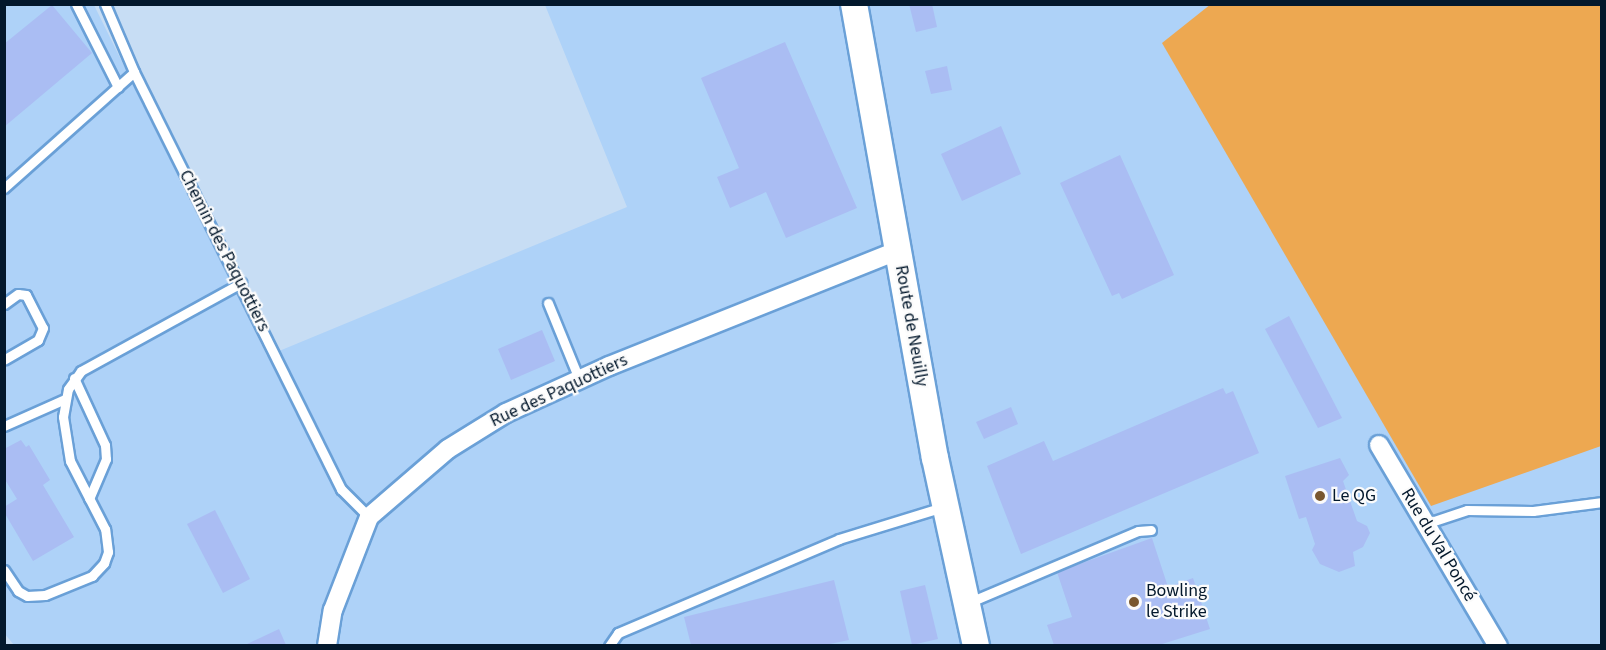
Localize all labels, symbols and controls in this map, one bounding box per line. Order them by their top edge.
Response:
street label: Chemin des Paquottiers [174,167,274,335]
street label: Route de Neuilly [890,264,932,388]
street label: Rue des Paquottiers [487,350,631,432]
street label: Rue du Val Poncé [1396,484,1480,606]
place label: Le QG [1332,485,1376,507]
marker: Le QG [1313,489,1327,503]
place label: Bowling le Strike [1146,581,1207,624]
marker: Bowling le Strike [1127,595,1141,609]

